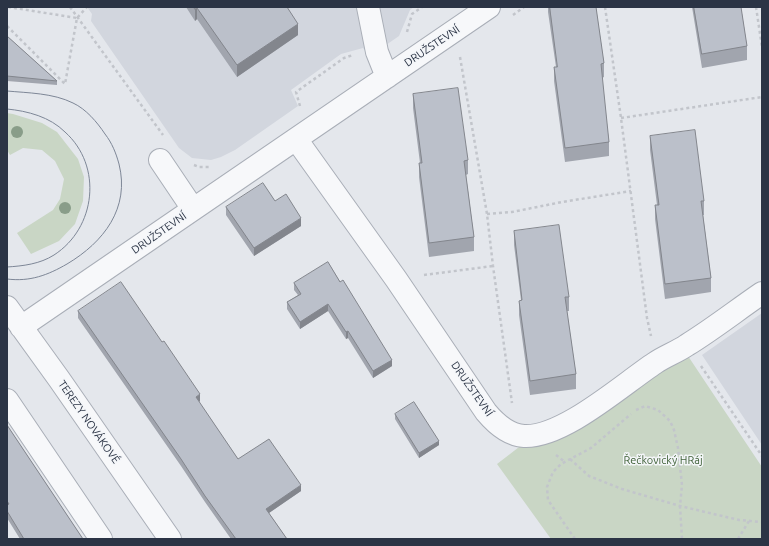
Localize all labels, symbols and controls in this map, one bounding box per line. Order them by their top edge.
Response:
street label: DRUŽSTEVNÍ [402,23,462,69]
street label: DRUŽSTEVNÍ [129,209,189,257]
street label: DRUŽSTEVNÍ [448,359,496,419]
street label: TEREZY NOVÁKOVÉ [55,378,123,466]
park label: Řečkovický HRáj [623,453,703,467]

